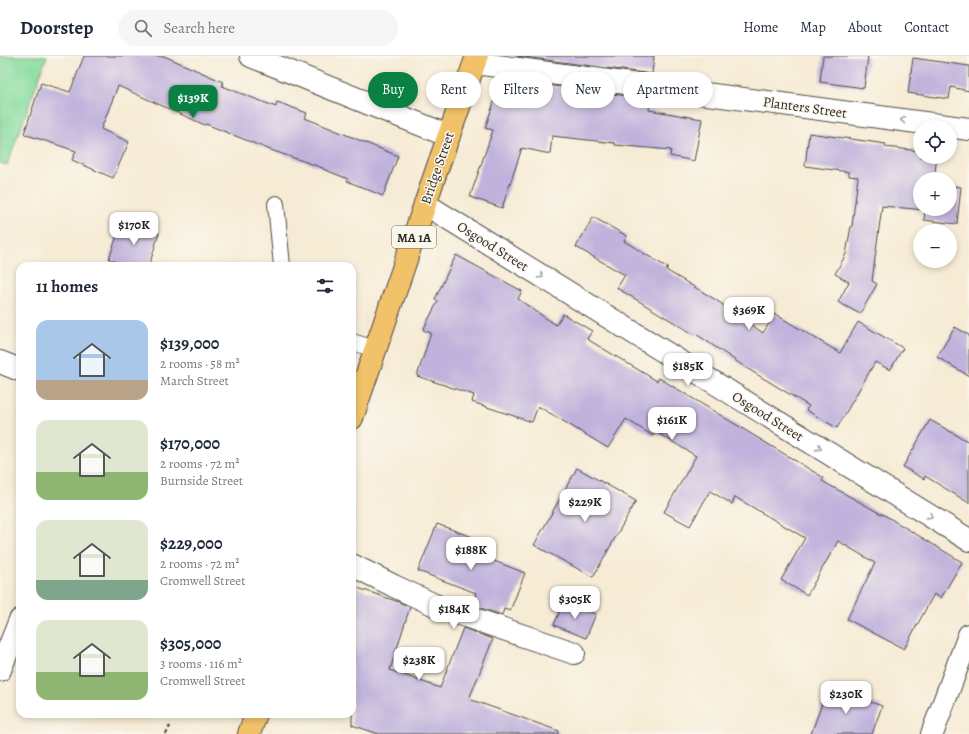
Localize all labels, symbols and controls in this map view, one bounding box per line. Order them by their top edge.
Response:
search box [118,10,398,46]
text: Doorstep [20,15,94,41]
icon: search [132,17,154,39]
text: Search here [164,18,235,38]
text: Home [743,18,778,37]
text: Map [800,18,826,37]
text: About [848,18,882,37]
text: Contact [904,18,949,37]
chip: Buy [368,72,418,108]
chip: Rent [426,72,481,108]
chip: Filters [489,72,553,108]
chip: New [561,72,615,108]
chip: Apartment [623,72,713,108]
pin: $139K [165,85,221,119]
text: $139K [178,89,208,106]
street label: Planters Street [762,92,848,123]
one-way arrow [900,116,906,125]
map controls [913,120,957,268]
button: locate [913,120,957,164]
street label: Bridge Street [416,129,459,207]
button: + [913,172,957,216]
pin: $170K [106,212,162,246]
text: $170K [118,216,150,233]
street label: Osgood Street [453,217,532,276]
button: − [913,224,957,268]
road number: MA 1A [392,226,436,248]
one-way arrow [537,272,544,279]
text: 11 homes [36,275,98,298]
icon: filters [314,275,336,297]
pin: $369K [721,297,777,331]
text: $369K [733,301,765,318]
text: $139,000 [160,332,219,355]
icon: home [68,336,116,384]
pin: $185K [660,353,716,387]
text: 2 rooms · 58 m² [160,355,240,372]
text: $185K [672,357,704,374]
text: March Street [160,372,229,389]
street label: Osgood Street [728,387,807,446]
pin: $161K [644,407,700,441]
text: $161K [657,411,687,428]
text: $170,000 [160,432,220,455]
icon: home [68,436,116,484]
one-way arrow [815,443,822,450]
text: 2 rooms · 72 m² [160,455,240,472]
text: Burnside Street [160,472,243,489]
pin: $229K [557,489,613,523]
text: $229K [568,493,602,510]
one-way arrow [925,511,932,518]
text: $229,000 [160,532,222,555]
icon: home [68,536,116,584]
pin: $188K [443,537,499,571]
text: $188K [455,541,487,558]
text: 2 rooms · 72 m² [160,555,240,572]
text: Cromwell Street [160,572,245,589]
pin: $305K [547,586,603,620]
text: $305K [559,590,591,607]
pin: $184K [426,596,482,630]
text: $184K [438,600,470,617]
text: $305,000 [160,632,221,655]
icon: home [68,636,116,684]
pin: $238K [391,647,447,681]
text: $238K [403,651,435,668]
text: 3 rooms · 116 m² [160,655,242,672]
text: Cromwell Street [160,672,245,689]
pin: $230K [818,681,874,715]
text: $230K [829,685,863,702]

